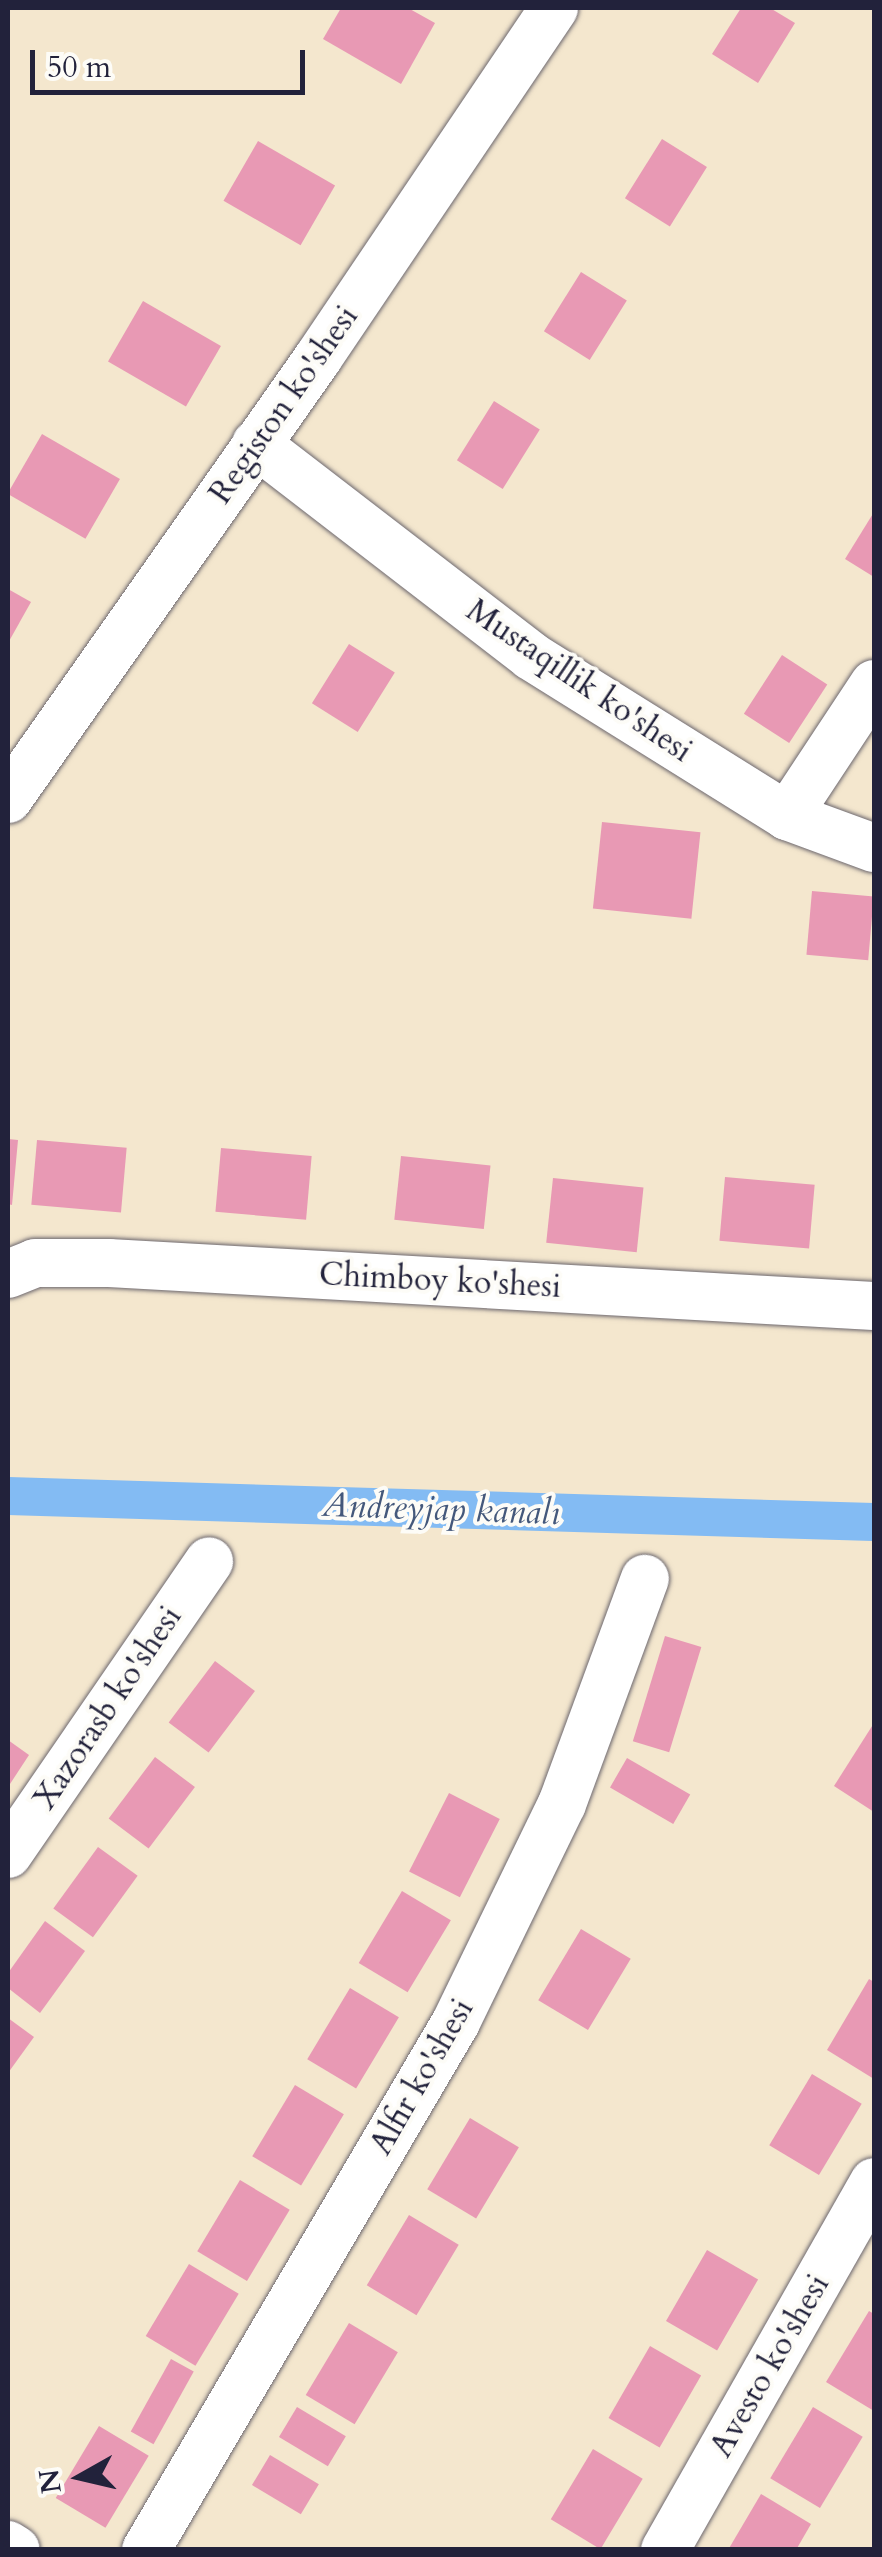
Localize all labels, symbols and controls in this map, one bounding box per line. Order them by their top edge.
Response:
scale bar [35,30,310,92]
text: 50 m [47,47,111,88]
street label: Registon ko'shesi [202,299,366,511]
street label: Mustaqillik ko'shesi [459,591,699,771]
street label: Chimboy ko'shesi [318,1255,562,1307]
water label: Andreyjap kanalı [321,1484,561,1534]
street label: Xazorasb ko'shesi [26,1599,190,1817]
street label: Alfir ko'shesi [362,1992,482,2162]
street label: Avesto ko'shesi [702,2268,838,2464]
north arrow [30,2427,130,2527]
text: N [30,2467,71,2496]

